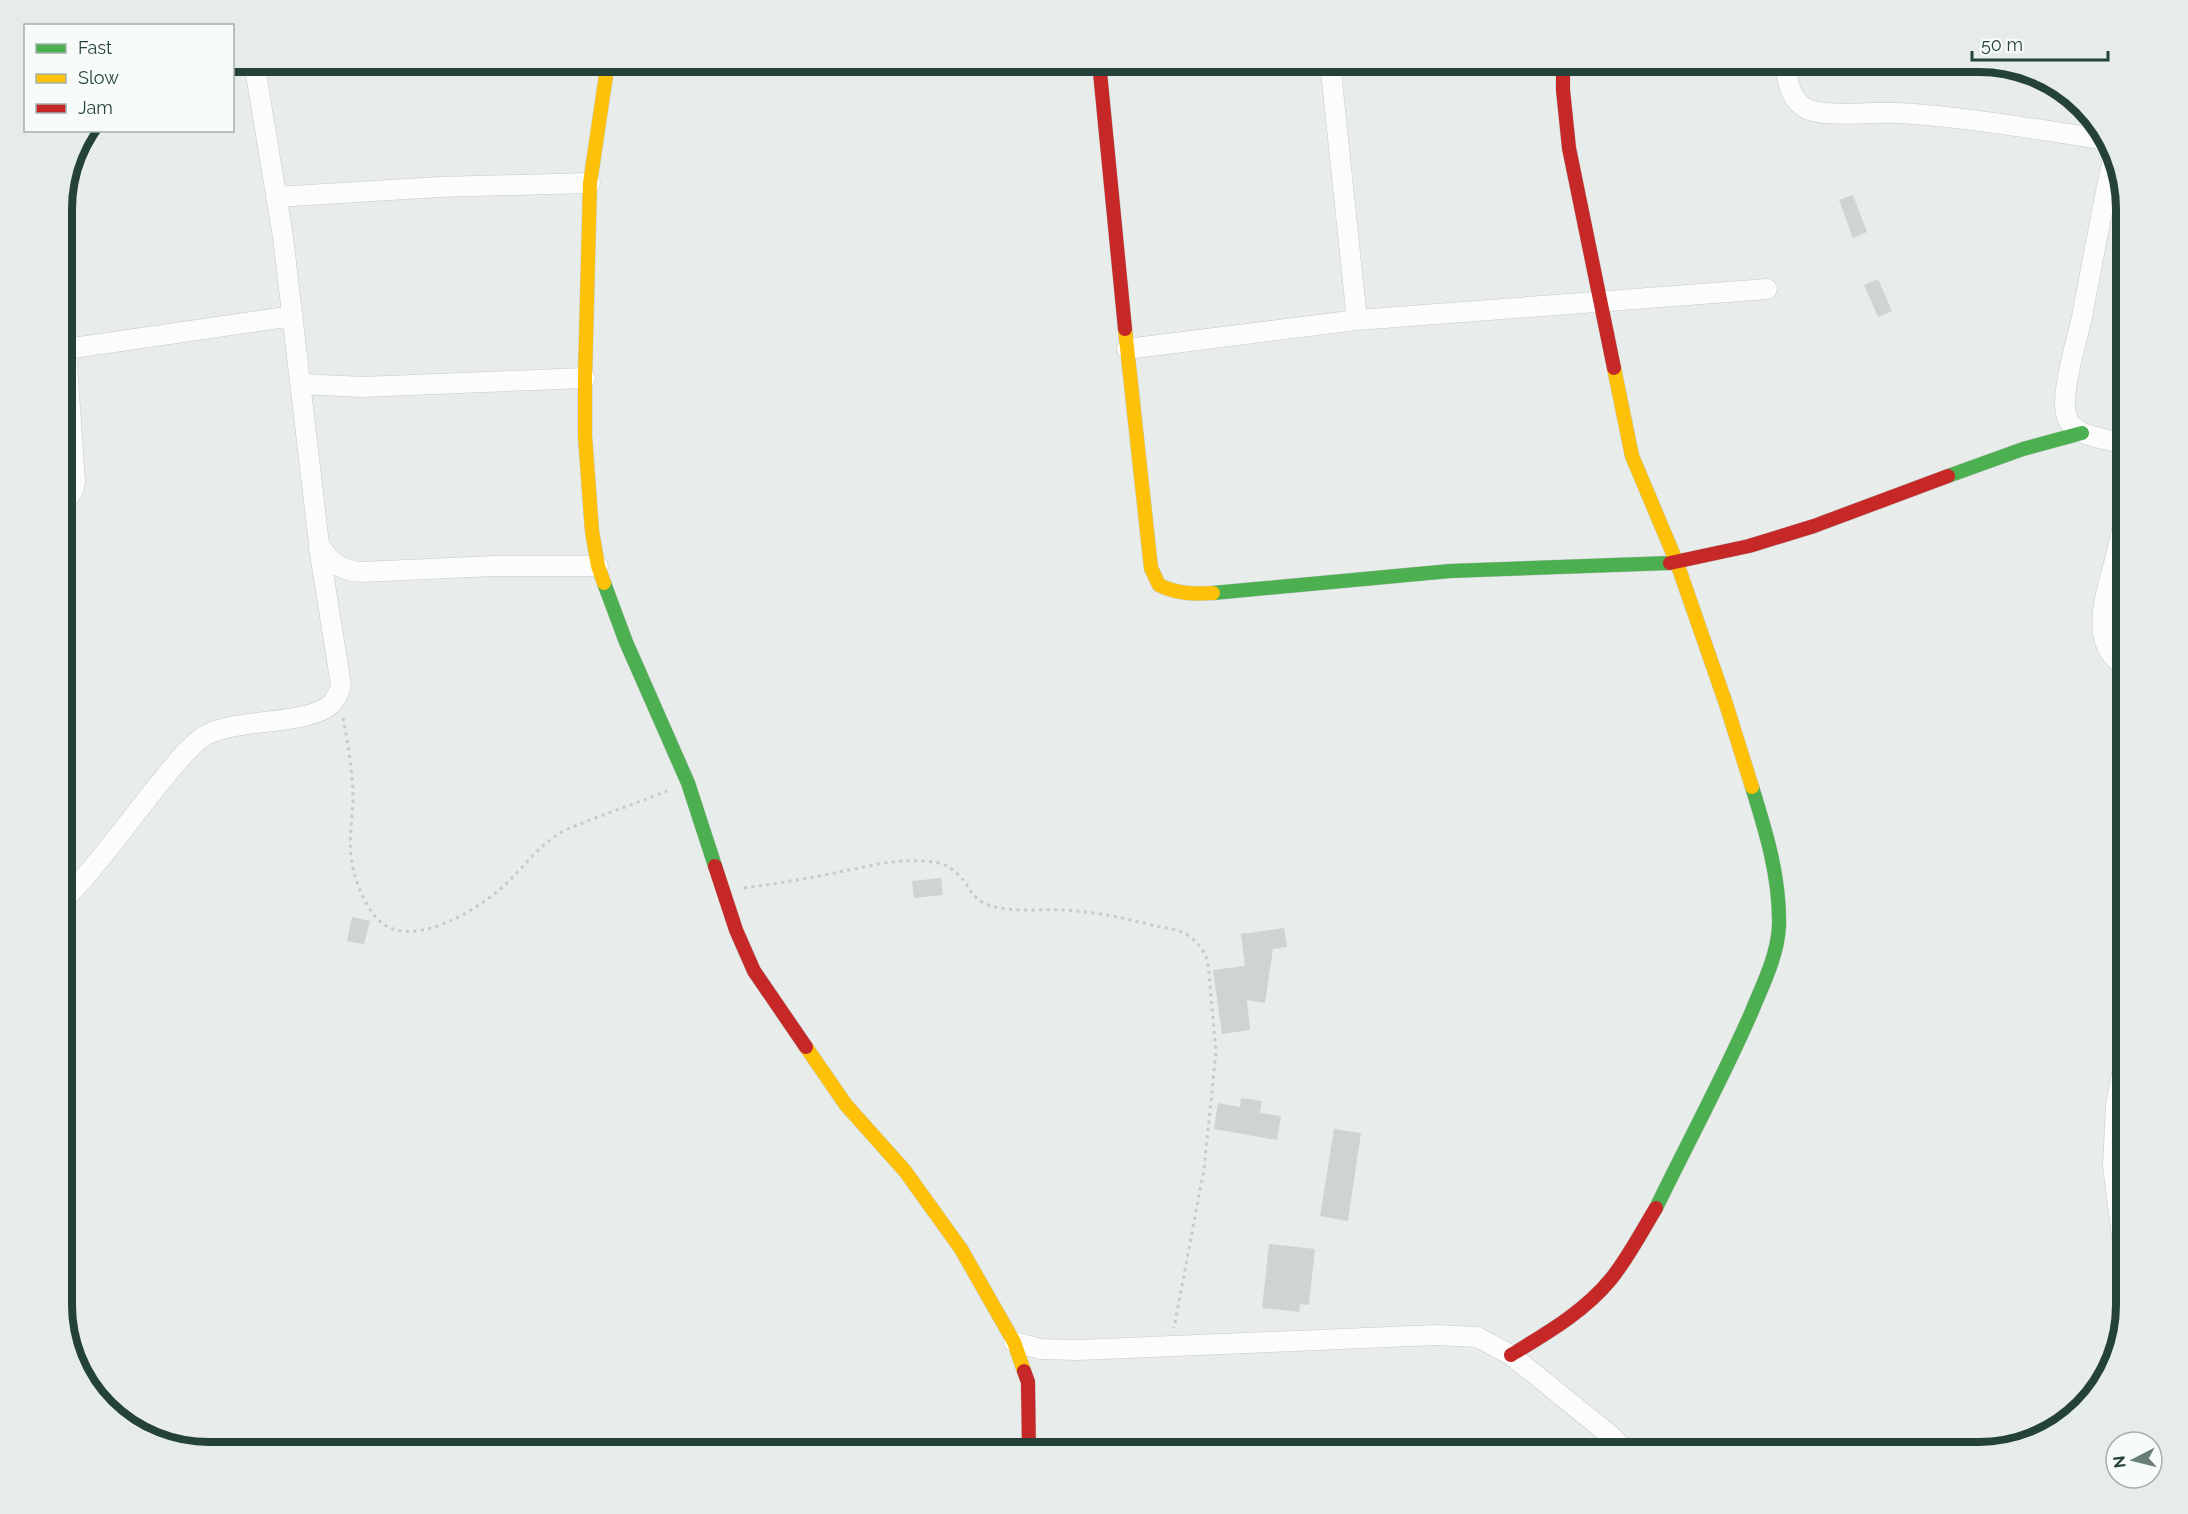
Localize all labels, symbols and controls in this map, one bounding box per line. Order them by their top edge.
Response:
legend [24,24,234,132]
scale bar [1972,24,2108,62]
text: 50 m [1981,34,2023,55]
text: Fast [78,37,112,58]
text: Slow [78,67,119,88]
text: Jam [78,97,113,118]
north arrow [2104,1430,2164,1490]
text: N [2109,1455,2130,1469]

